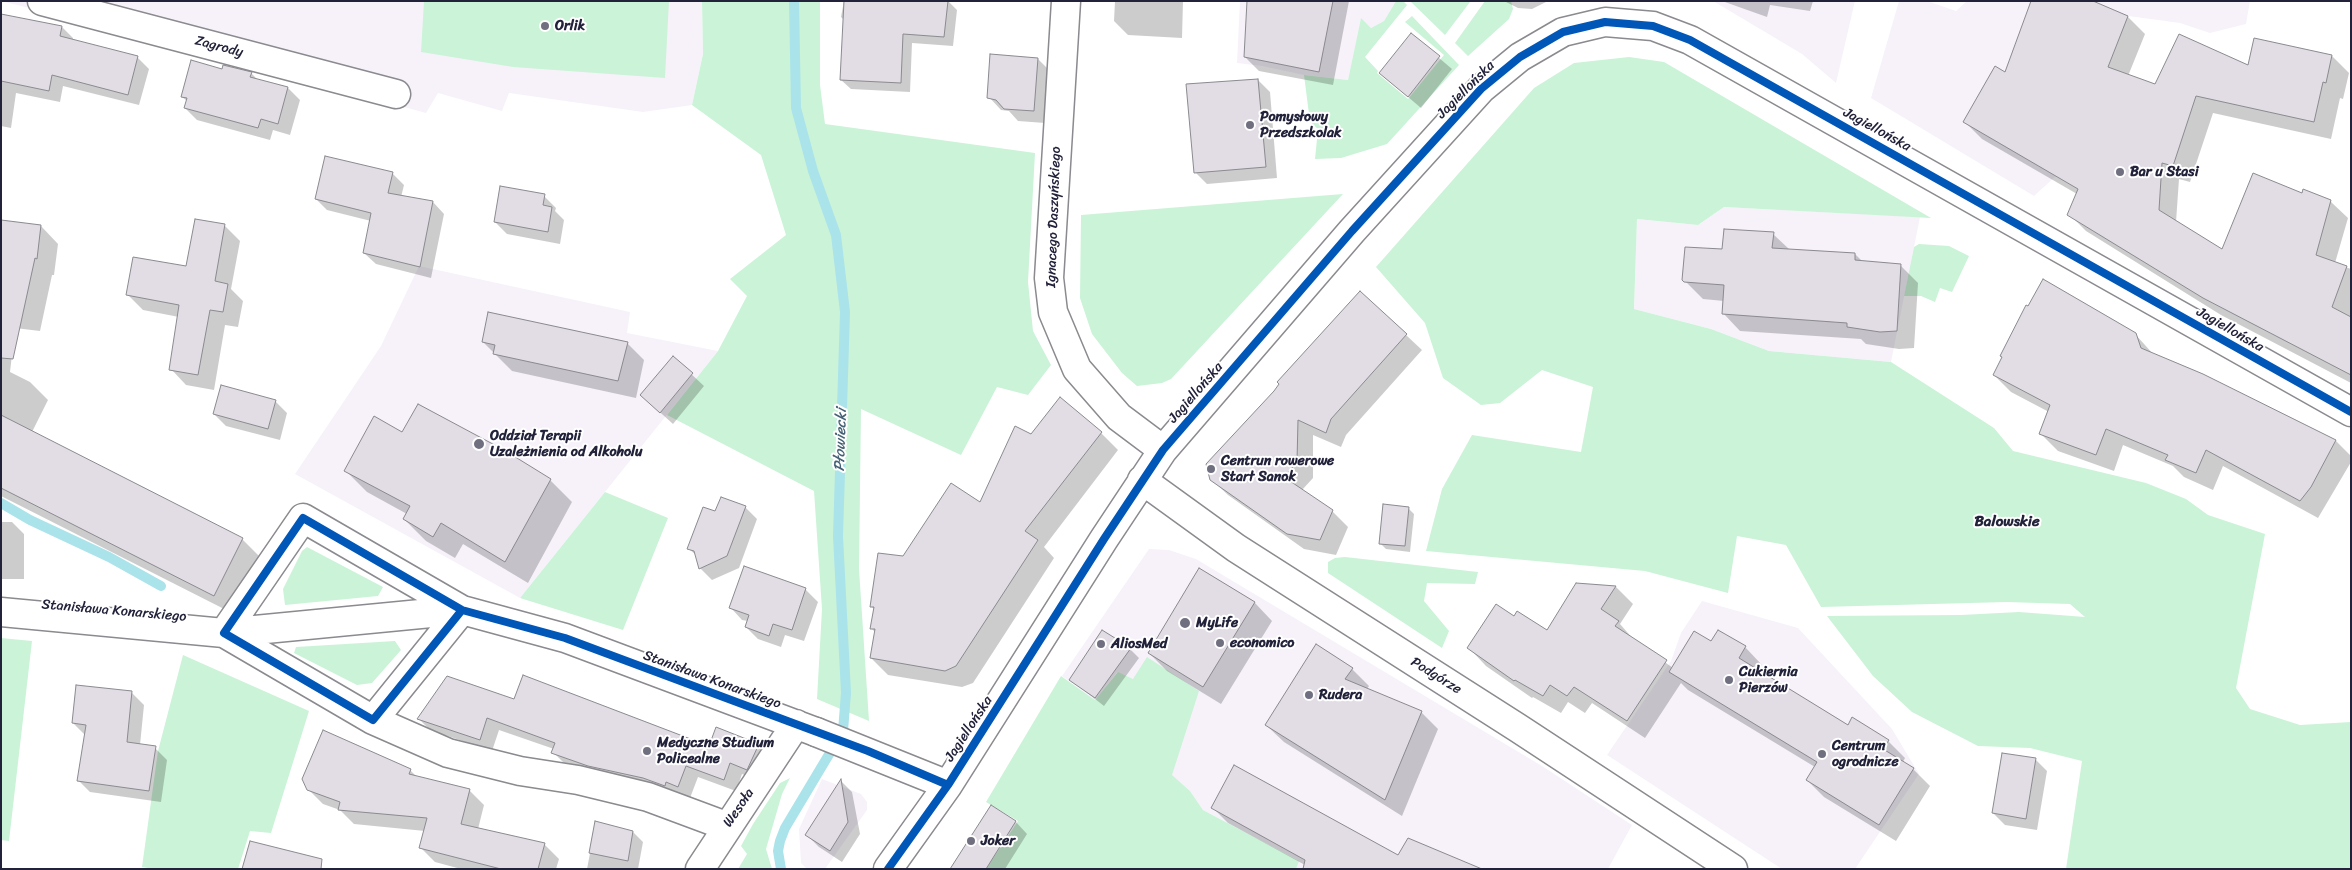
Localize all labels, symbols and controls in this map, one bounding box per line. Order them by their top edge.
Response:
place label: Orlik [555,18,585,34]
marker: Orlik [539,20,551,32]
street label: Zagrody [193,33,245,61]
street label: Jagiellońska [1434,58,1498,122]
street label: Jagiellońska [1840,105,1914,155]
place label: Pomysłowy Przedszkolak [1260,109,1342,142]
marker: Pomysłowy Przedszkolak [1244,119,1256,131]
street label: Ignacego Daszyńskiego [1043,146,1065,288]
place label: Bar u Stasi [2130,164,2199,180]
marker: Bar u Stasi [2114,166,2126,178]
street label: Jagiellońska [2193,304,2267,356]
street label: Jagiellońska [1165,359,1227,427]
water label: Płowiecki [831,408,851,472]
place label: Oddział Terapii Uzależnienia od Alkoholu [490,428,643,461]
marker: Oddział Terapii Uzależnienia od Alkoholu [472,437,486,451]
place label: Centrun rowerowe Start Sanok [1221,453,1334,486]
marker: Centrun rowerowe Start Sanok [1205,463,1217,475]
district label: Balowskie [1974,513,2040,531]
street label: Stanisława Konarskiego [41,596,187,626]
place label: MyLife [1196,615,1238,631]
marker: MyLife [1178,616,1192,630]
place label: economico [1230,635,1294,651]
place label: AliosMed [1111,636,1167,652]
marker: economico [1214,637,1226,649]
marker: AliosMed [1095,638,1107,650]
street label: Stanisława Konarskiego [641,647,783,713]
street label: Podgórze [1407,654,1465,698]
place label: Cukiernia Pierzów [1739,664,1798,696]
marker: Cukiernia Pierzów [1723,674,1735,686]
place label: Rudera [1319,687,1362,703]
marker: Rudera [1303,689,1315,701]
street label: Jagiellońska [942,693,996,765]
place label: Medyczne Studium Policealne [657,735,774,768]
place label: Centrum ogrodnicze [1832,738,1899,770]
marker: Medyczne Studium Policealne [641,745,653,757]
marker: Centrum ogrodnicze [1816,748,1828,760]
street label: Wesoła [720,785,758,831]
place label: Joker [981,833,1015,849]
marker: Joker [965,835,977,847]

